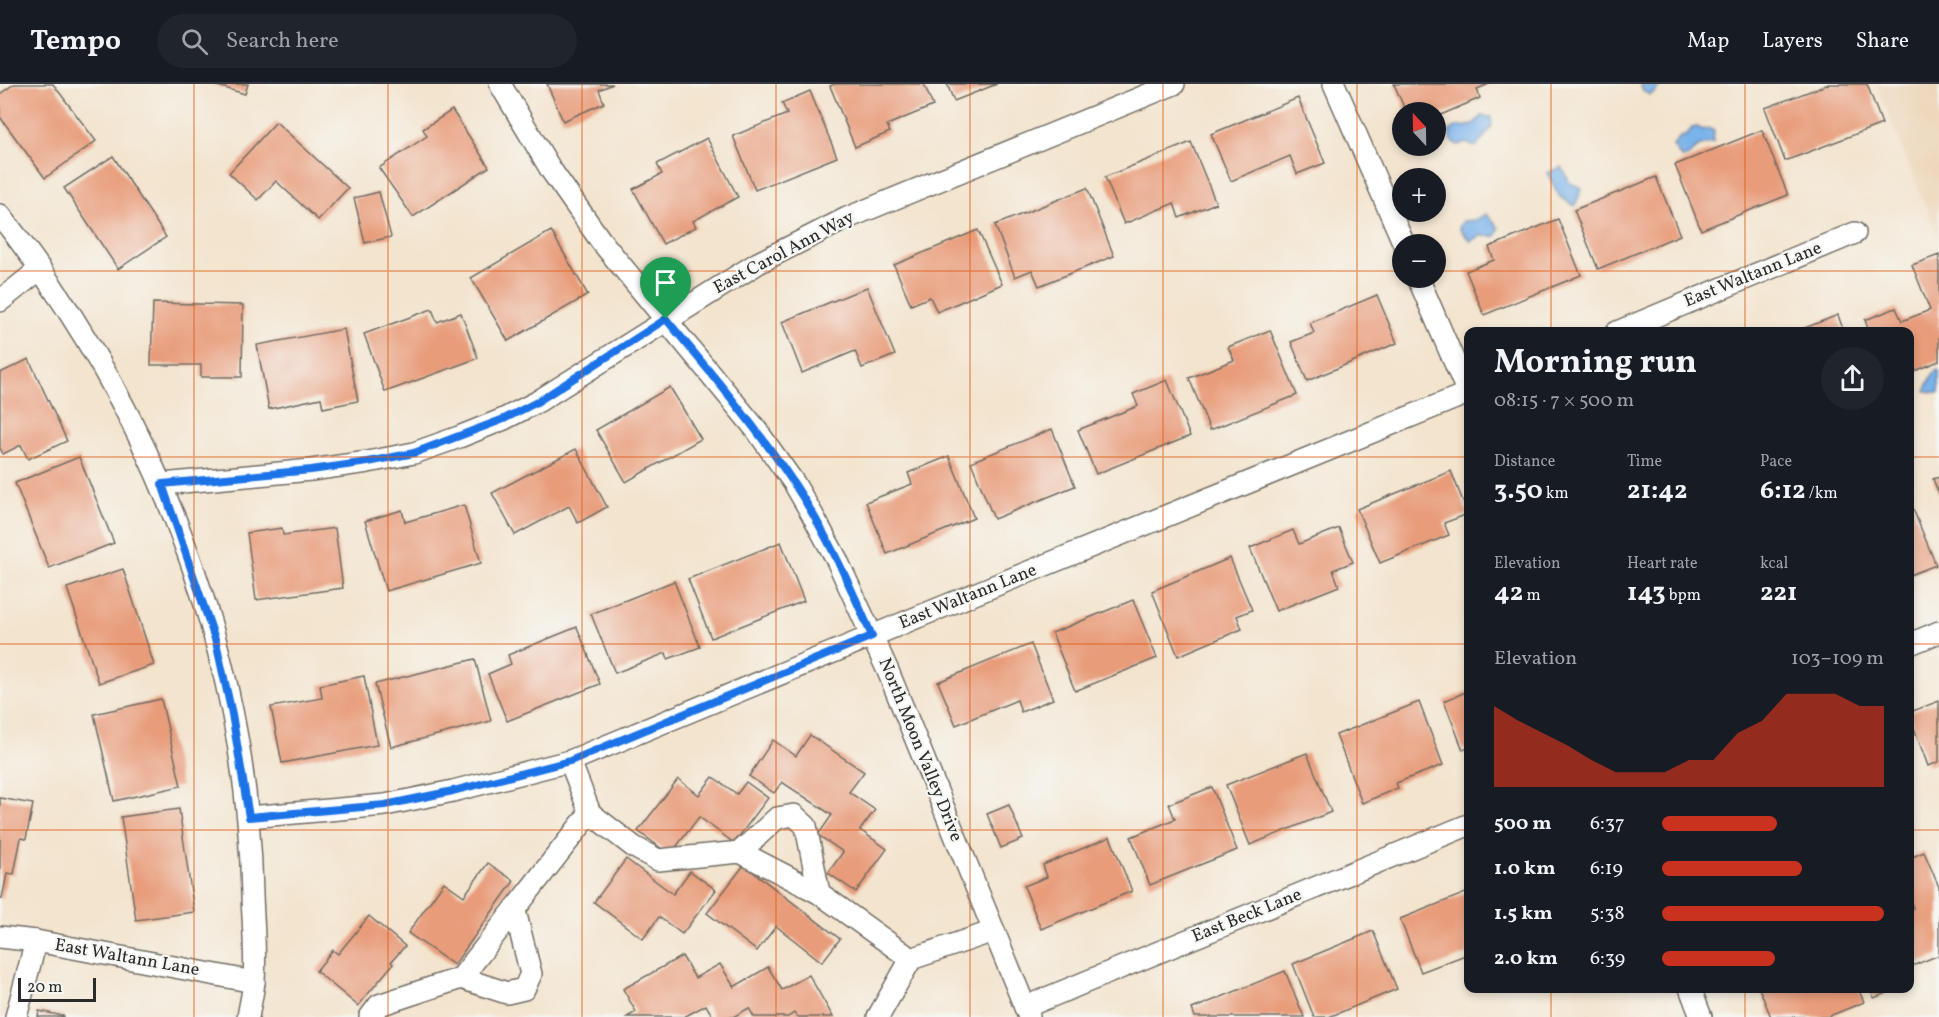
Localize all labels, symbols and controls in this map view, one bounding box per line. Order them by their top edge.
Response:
search box [157,14,577,68]
text: Tempo [30,22,121,61]
icon: search [178,25,211,58]
text: Search here [226,26,339,57]
text: Map [1687,27,1729,56]
text: Layers [1762,27,1823,56]
text: Share [1856,27,1909,56]
north arrow [1392,102,1446,156]
map controls [1392,102,1446,288]
button: + [1392,168,1446,222]
street label: East Carol Ann Way [709,205,859,301]
button: − [1392,234,1446,288]
street label: East Waltann Lane [1680,236,1826,314]
pin [640,257,691,319]
icon: arrive [649,266,682,299]
text: Morning run [1494,341,1697,387]
button: share [1821,347,1884,410]
text: 08:15 · 7 × 500 m [1494,387,1634,415]
text: Distance [1494,451,1555,473]
text: Time [1627,451,1662,473]
text: Pace [1760,451,1792,473]
text: 3.50 [1494,473,1543,509]
text: 21:42 [1627,473,1688,509]
text: 6:12 [1760,473,1806,509]
text: km [1543,483,1569,505]
text: /km [1806,483,1838,505]
text: Elevation [1494,553,1561,575]
text: Heart rate [1627,553,1698,575]
text: kcal [1760,553,1788,575]
street label: East Waltann Lane [895,558,1041,636]
text: 42 [1494,575,1523,611]
text: 143 [1627,575,1666,611]
text: 221 [1760,575,1798,611]
text: m [1523,585,1541,607]
text: bpm [1666,585,1701,607]
text: Elevation [1494,645,1577,673]
text: 103–109 m [1791,645,1884,673]
street label: North Moon Valley Drive [872,654,968,846]
text: 500 m [1494,810,1552,838]
text: 6:37 [1590,810,1625,838]
text: 1.0 km [1494,855,1556,883]
text: 6:19 [1590,855,1623,883]
street label: East Beck Lane [1188,883,1306,949]
text: 1.5 km [1494,900,1553,928]
text: 5:38 [1590,900,1625,928]
street label: East Waltann Lane [53,933,201,983]
text: 2.0 km [1494,945,1558,973]
text: 6:39 [1590,945,1625,973]
scale bar [18,975,96,1002]
text: 20 m [27,977,62,999]

